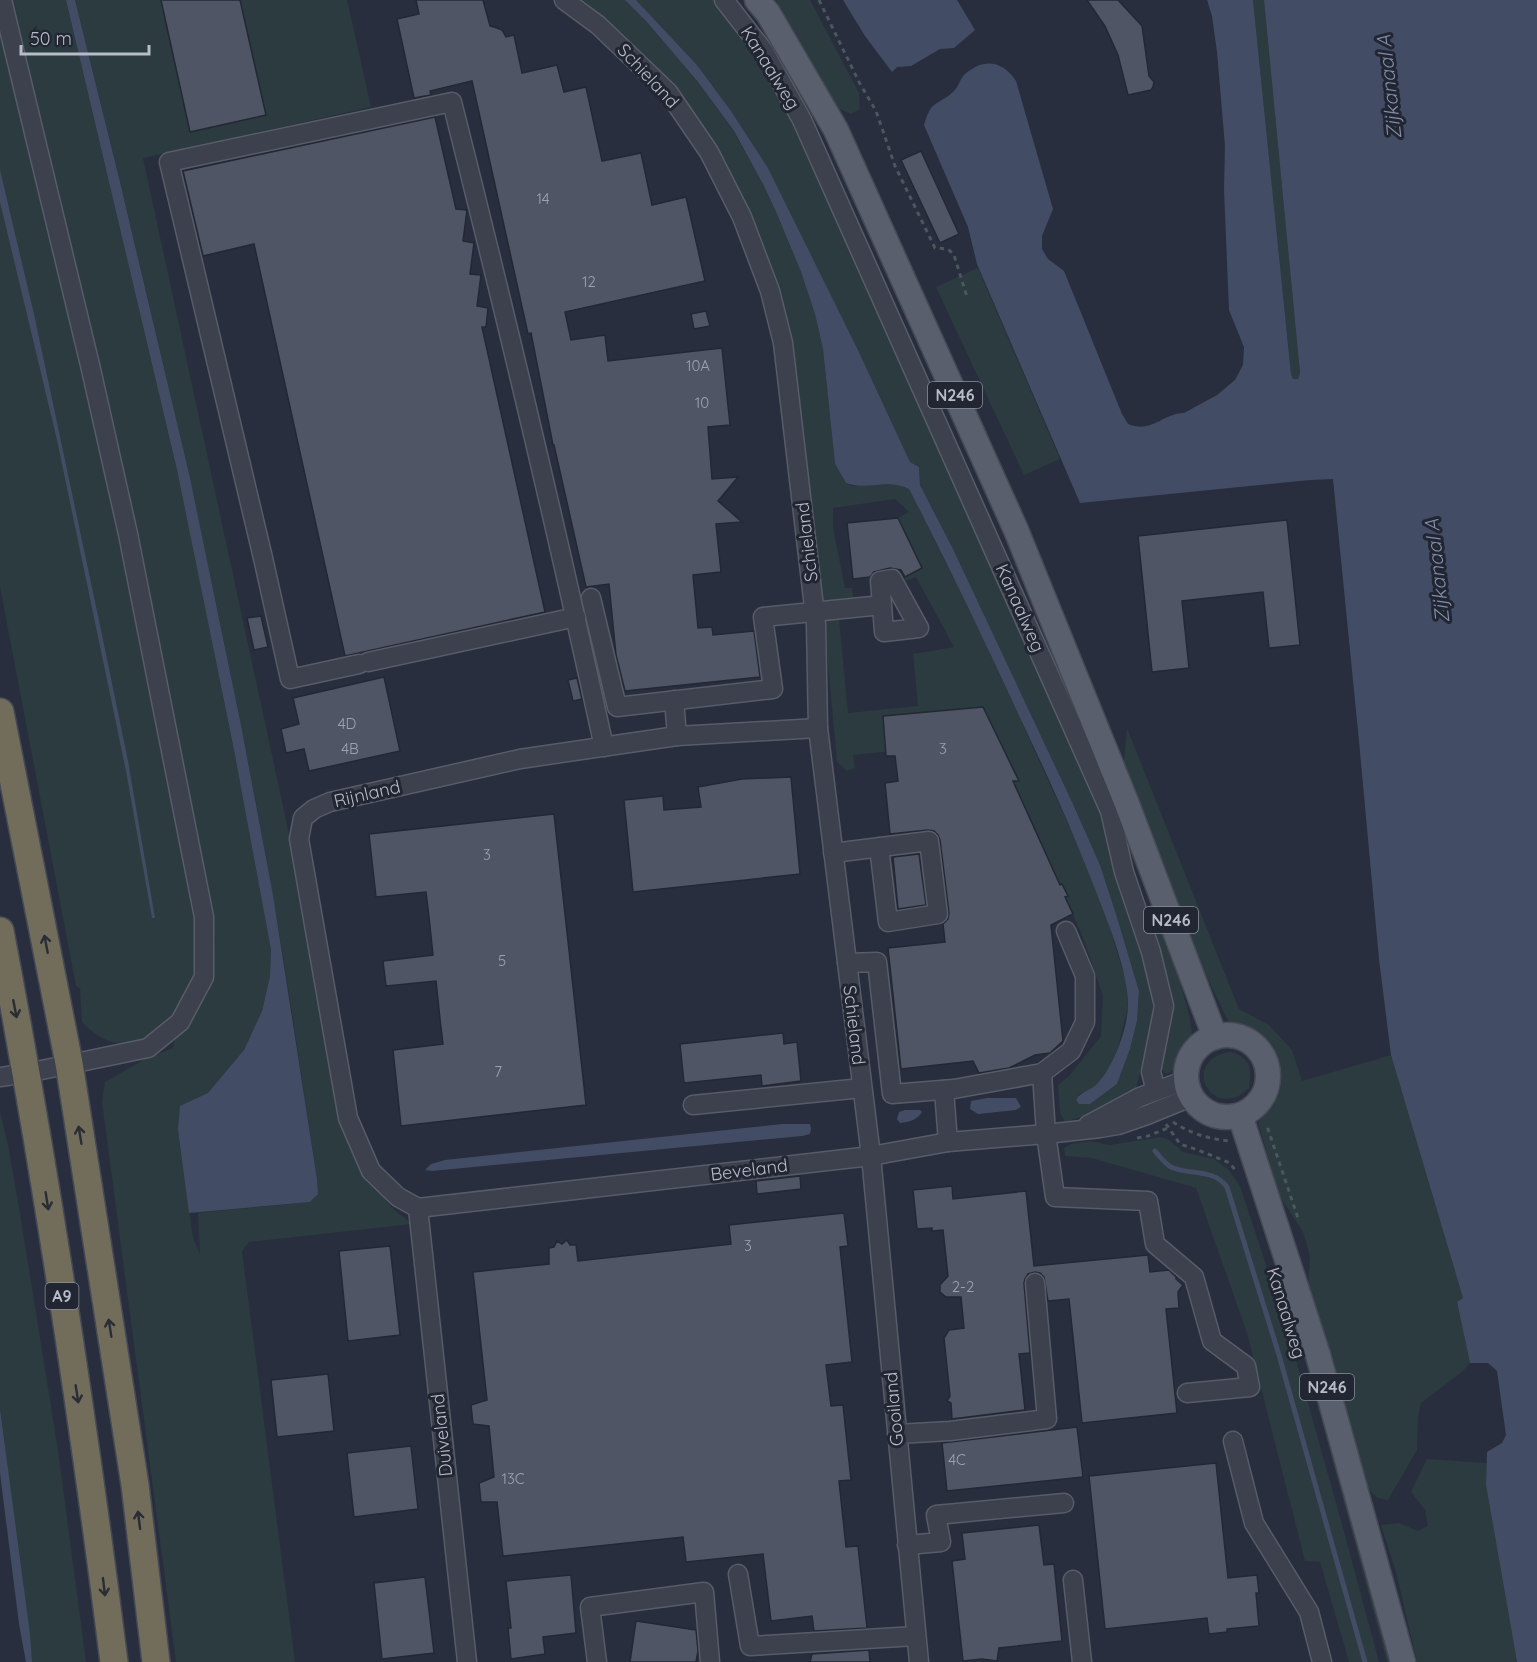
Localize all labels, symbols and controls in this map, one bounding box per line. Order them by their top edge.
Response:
scale bar [21,18,148,56]
street label: Kanaalweg [736,22,805,114]
text: 50 m [30,27,72,50]
water label: Zijkanaal A [1371,34,1406,140]
street label: Schieland [613,39,684,113]
house number: 14 [536,189,550,208]
house number: 12 [582,272,596,291]
house number: 10A [686,356,710,375]
road number: N246 [928,382,982,408]
house number: 10 [695,393,709,412]
street label: Schieland [790,501,823,583]
water label: Zijkanaal A [1419,518,1454,624]
street label: Kanaalweg [991,560,1050,655]
house number: 4D [338,714,357,733]
house number: 4B [341,739,359,758]
house number: 3 [939,739,947,758]
street label: Rijnland [331,775,402,812]
house number: 3 [483,845,491,864]
road number: N246 [1144,907,1198,933]
one-way arrow [40,935,51,955]
house number: 5 [498,951,506,970]
street label: Schieland [838,984,871,1066]
one-way arrow [10,998,21,1018]
house number: 7 [494,1062,502,1081]
one-way arrow [75,1126,86,1145]
street label: Beveland [709,1153,789,1186]
one-way arrow [41,1191,52,1210]
house number: 3 [744,1236,752,1255]
street label: Kanaalweg [1262,1264,1311,1361]
house number: 2-2 [952,1277,974,1296]
road number: A9 [46,1283,78,1309]
one-way arrow [105,1318,116,1338]
street label: Gooiland [879,1371,908,1447]
road number: N246 [1300,1374,1354,1400]
one-way arrow [72,1383,83,1403]
street label: Duiveland [426,1393,457,1478]
house number: 4C [948,1450,966,1469]
house number: 13C [501,1469,525,1488]
one-way arrow [133,1511,144,1531]
one-way arrow [99,1576,110,1596]

